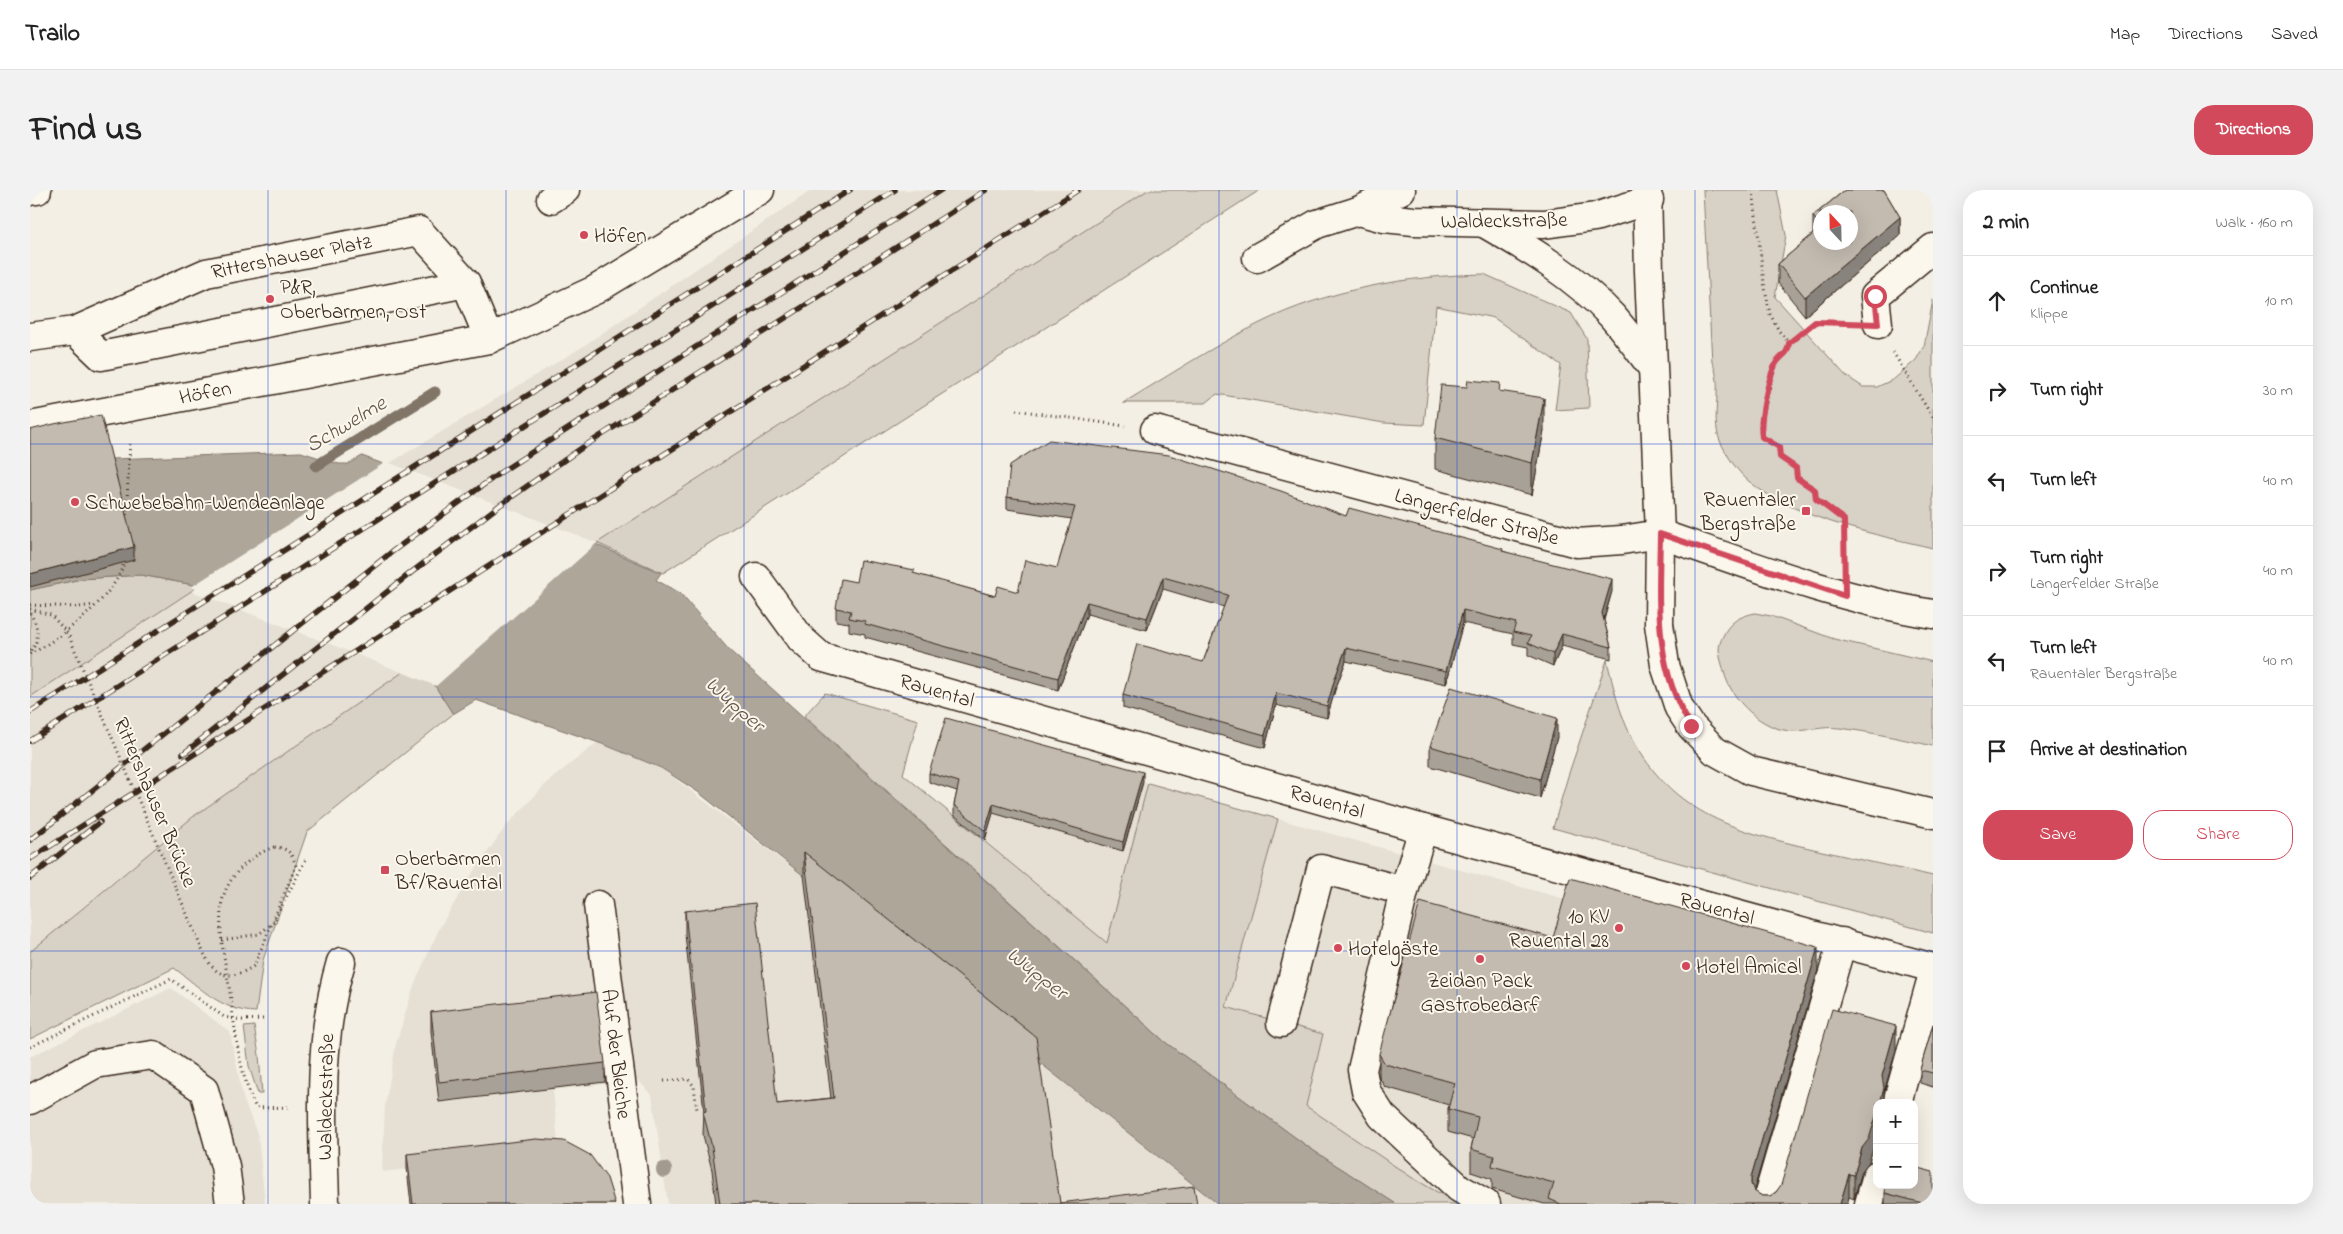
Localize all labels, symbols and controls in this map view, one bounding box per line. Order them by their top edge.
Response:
text: Trailo [25,17,80,52]
text: Map [2110,22,2140,48]
text: Directions [2168,22,2243,48]
text: Saved [2271,22,2318,48]
text: Find us [30,105,142,156]
button: Directions [2194,105,2313,155]
north arrow [1813,205,1858,250]
street label: Waldeckstraße [1440,206,1568,238]
text: 2 min [1983,208,2029,238]
text: Walk · 160 m [2215,211,2293,235]
place label: Höfen [594,222,647,252]
street label: Rittershauser Platz [209,228,374,288]
marker: Höfen [578,229,590,241]
place label: P&R, Oberbarmen, Ost [280,274,426,328]
text: Continue [2030,275,2098,302]
route start [1864,285,1887,308]
icon: ahead [1983,287,2011,315]
text: 10 m [2265,289,2293,313]
marker: P&R, Oberbarmen, Ost [264,293,276,305]
text: Klippe [2030,302,2068,326]
street label: Höfen [177,374,234,414]
icon: right [1983,377,2011,405]
text: Turn right [2030,377,2103,404]
text: 30 m [2263,379,2293,403]
water label: Schwelme [300,388,394,462]
icon: left [1983,467,2011,495]
text: Turn left [2030,467,2097,494]
text: 40 m [2263,469,2293,493]
street label: Langerfelder Straße [1390,482,1563,556]
place label: Rauentaler Bergstraße [1700,486,1797,542]
place label: Schwebebahn-Wendeanlage [85,489,325,521]
marker: Schwebebahn-Wendeanlage [69,496,81,508]
marker: Rauentaler Bergstraße [1800,505,1812,517]
text: Turn right [2030,545,2103,572]
icon: right [1983,557,2011,585]
text: 40 m [2263,559,2293,583]
text: Langerfelder Straße [2030,572,2159,596]
text: Turn left [2030,635,2097,662]
icon: left [1983,647,2011,675]
text: 40 m [2263,649,2293,673]
text: Rauentaler Bergstraße [2030,662,2177,686]
street label: Rauental [896,667,977,717]
water label: Wupper [697,670,773,743]
street label: Rittershauser Brücke [105,713,204,893]
route end [1680,715,1703,738]
icon: arrive [1983,737,2011,765]
text: Arrive at destination [2030,737,2187,764]
street label: Rauental [1286,778,1367,828]
button: Save [1983,810,2133,860]
button: Share [2143,810,2293,860]
place label: Oberbarmen Bf/Rauental [394,845,502,899]
marker: Oberbarmen Bf/Rauental [379,864,391,876]
street label: Rauental [1676,886,1757,934]
place label: 10 KV Rauental 28 [1509,903,1609,957]
marker: 10 KV Rauental 28 [1613,922,1625,934]
place label: Hotelgäste [1348,935,1439,967]
water label: Wupper [999,940,1076,1011]
marker: Hotelgäste [1332,942,1344,954]
marker: Zeidan Pack Gastrobedarf [1474,953,1486,965]
place label: Hotel Amical [1696,953,1802,983]
marker: Hotel Amical [1680,960,1692,972]
place label: Zeidan Pack Gastrobedarf [1421,967,1540,1021]
street label: Auf der Bleiche [592,987,638,1122]
street label: Waldeckstraße [311,1033,343,1161]
map controls [1873,1099,1918,1189]
button: + [1873,1099,1918,1144]
button: − [1873,1144,1918,1189]

